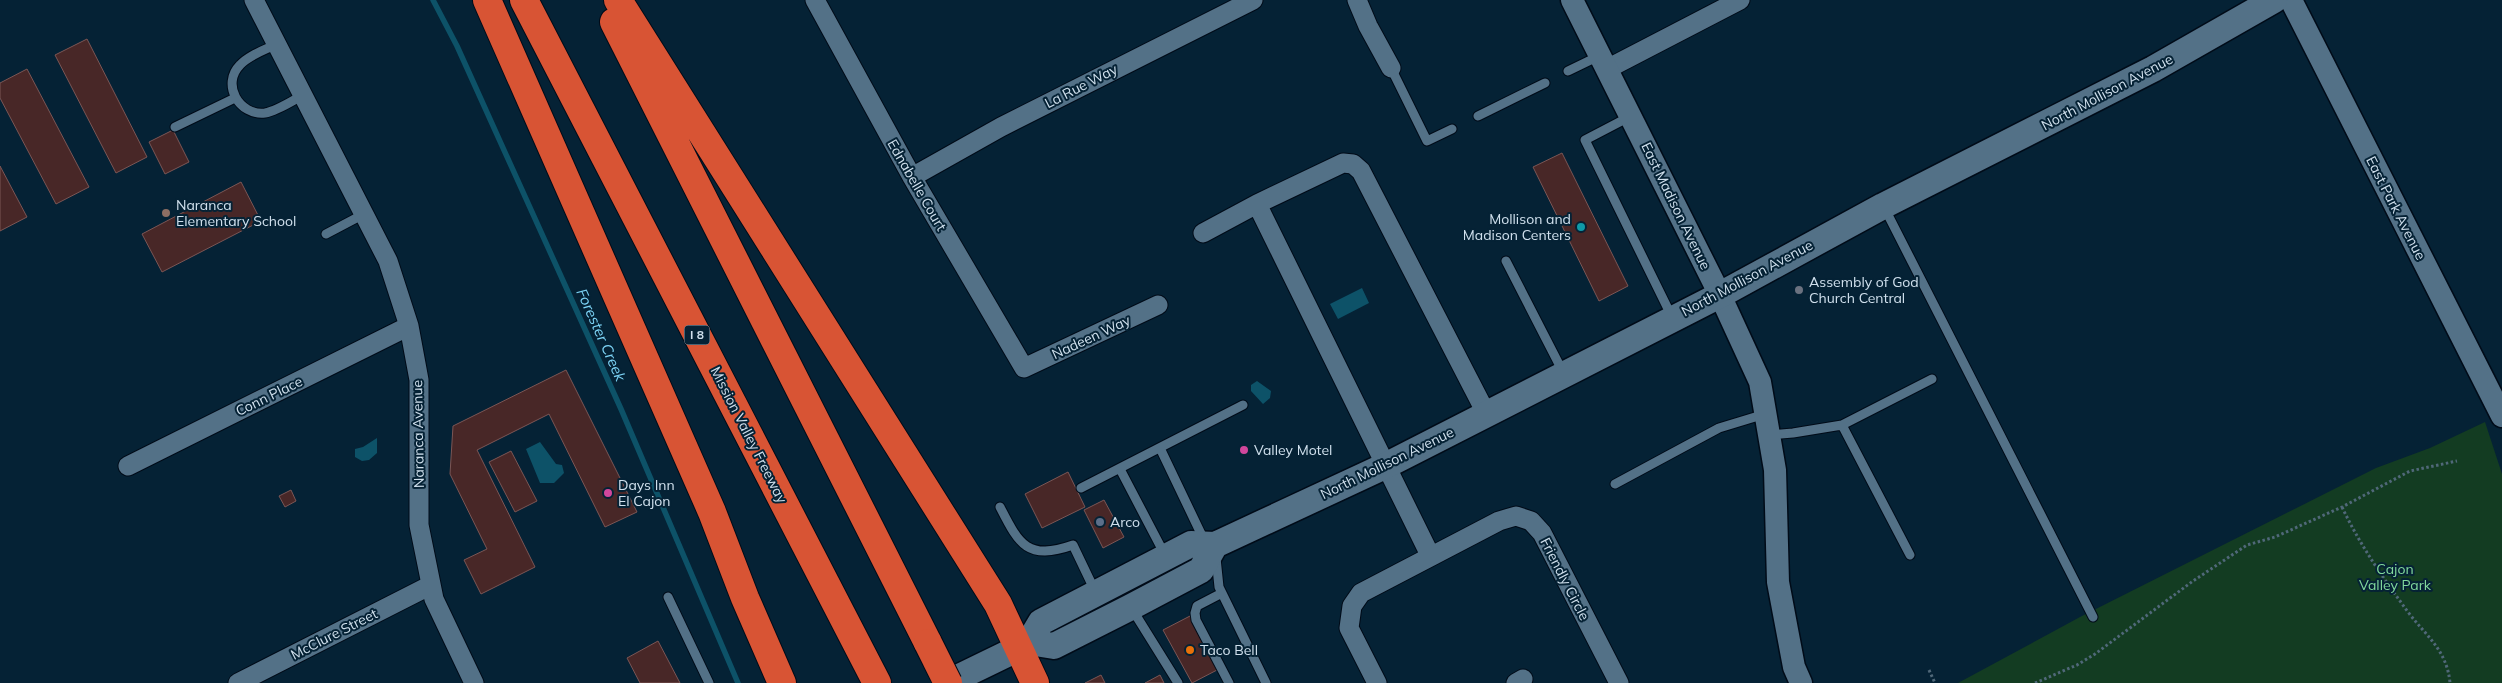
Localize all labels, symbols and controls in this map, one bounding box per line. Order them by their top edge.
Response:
street label: North Mollison Avenue [2038,50,2176,134]
street label: La Rue Way [1042,60,1121,112]
street label: Ednabelle Court [884,136,951,234]
street label: East Madison Avenue [1637,139,1715,273]
street label: East Park Avenue [2362,153,2430,263]
place label: Naranca Elementary School [176,196,296,230]
marker: Naranca Elementary School [160,207,172,219]
place label: Mollison and Madison Centers [1463,210,1571,244]
marker: Mollison and Madison Centers [1575,221,1587,233]
street label: North Mollison Avenue [1678,236,1816,320]
place label: Assembly of God Church Central [1809,273,1919,307]
marker: Assembly of God Church Central [1793,284,1805,296]
water label: Forester Creek [572,285,631,385]
street label: Nadeen Way [1049,311,1134,363]
road number: I 8 [684,326,710,344]
street label: Mission Valley Freeway [707,364,791,507]
street label: Conn Place [233,372,305,420]
street label: Naranca Avenue [408,380,428,488]
street label: North Mollison Avenue [1317,423,1457,503]
place label: Valley Motel [1254,441,1332,459]
marker: Valley Motel [1238,444,1250,456]
place label: Days Inn El Cajon [618,476,675,510]
marker: Days Inn El Cajon [602,487,614,499]
place label: Arco [1110,513,1140,531]
marker: Arco [1094,516,1106,528]
street label: Friendly Circle [1536,535,1594,623]
park label: Cajon Valley Park [2359,560,2432,594]
street label: McClure Street [288,604,380,664]
place label: Taco Bell [1200,641,1258,659]
marker: Taco Bell [1184,644,1196,656]

